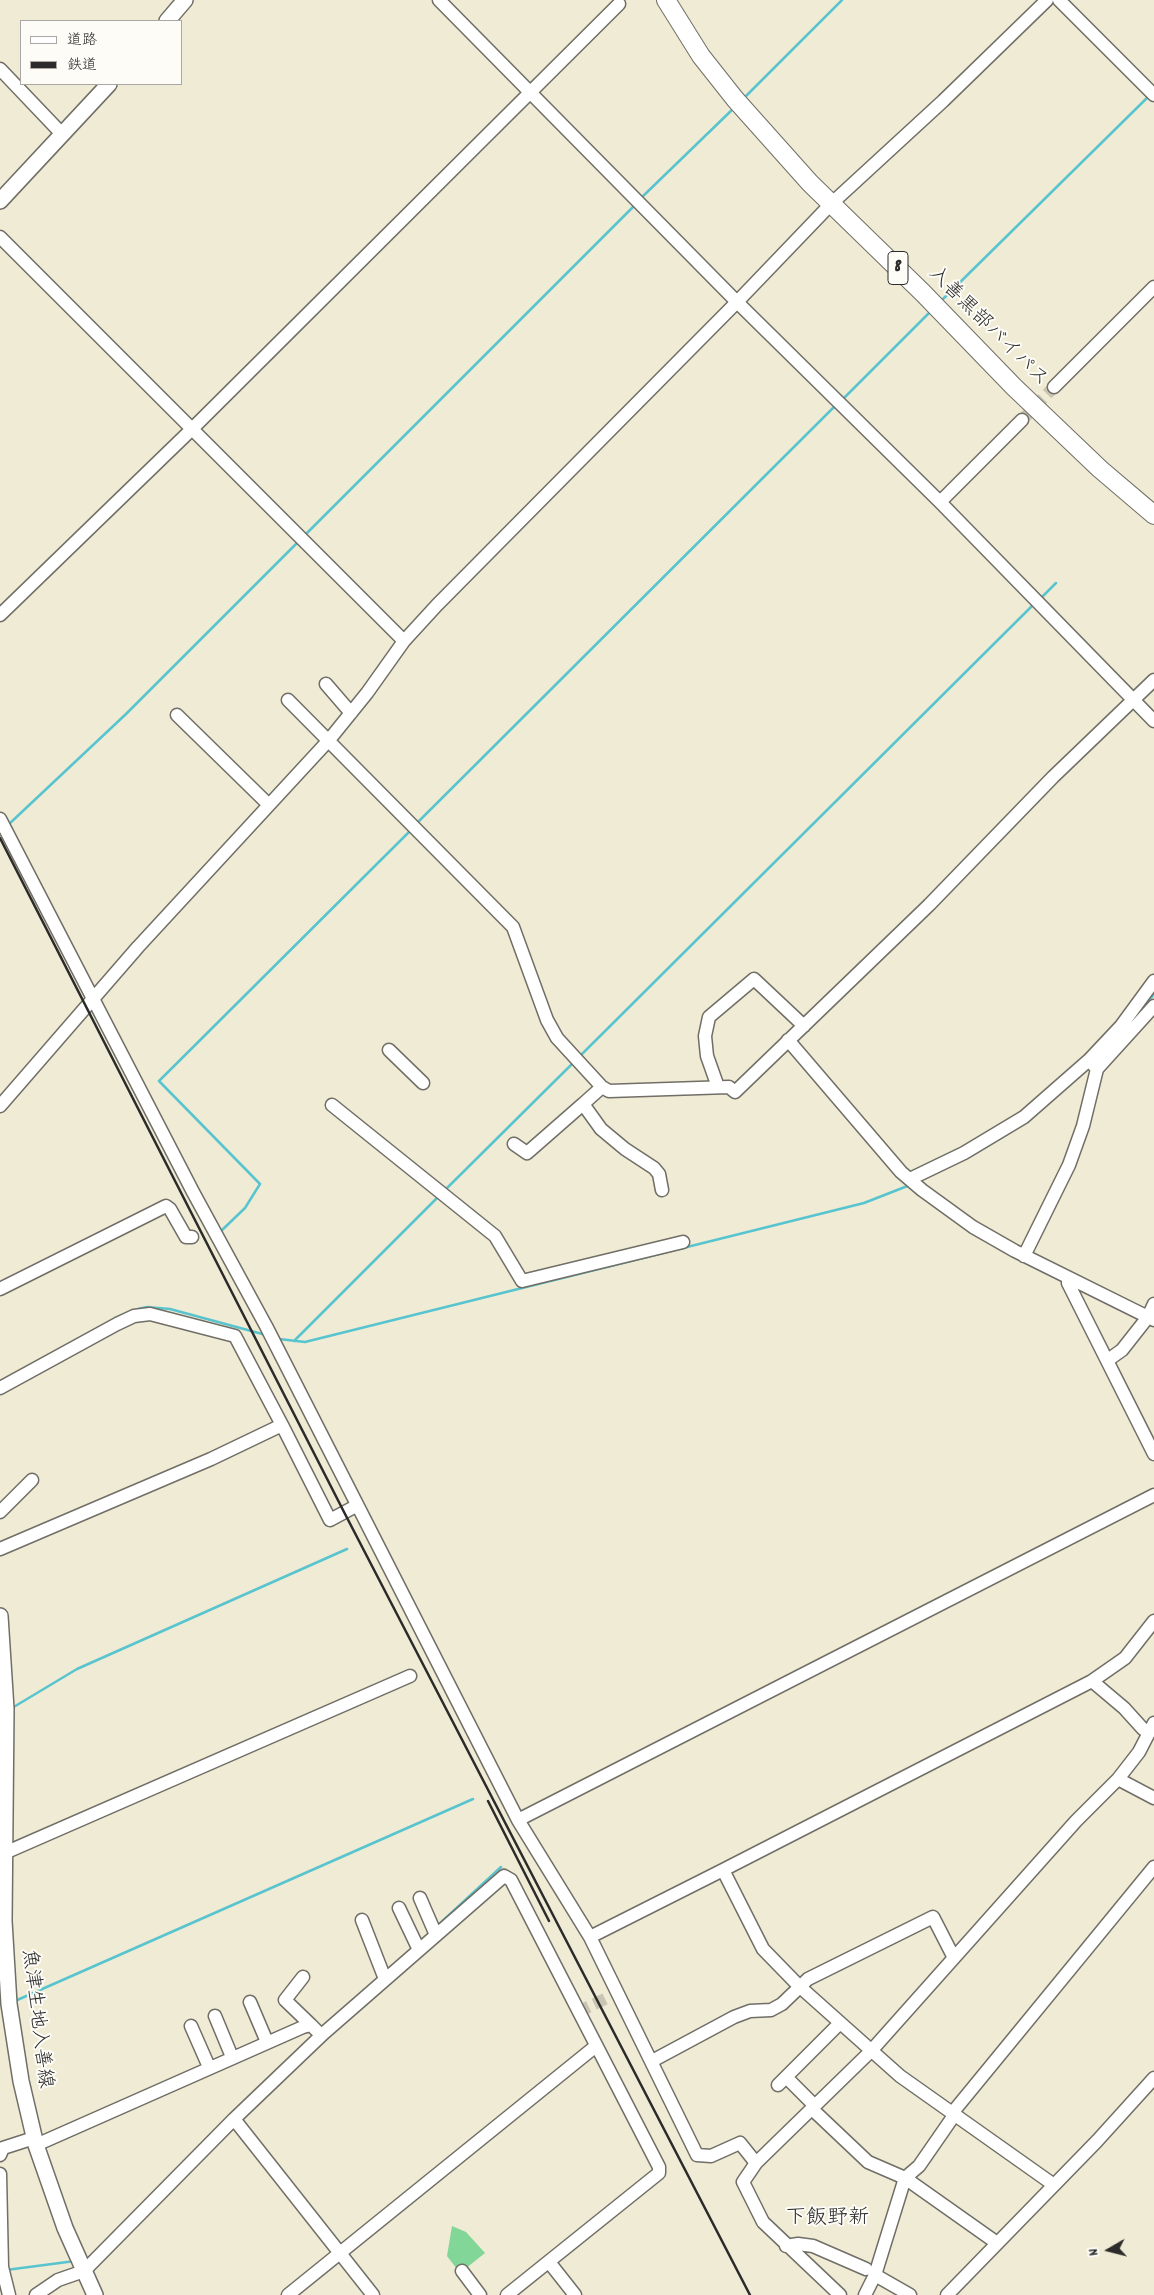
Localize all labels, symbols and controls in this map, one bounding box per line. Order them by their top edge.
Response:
legend [20,20,182,85]
text: 道路 [67,30,97,52]
text: 鉄道 [67,55,97,77]
road number: 8 [888,252,908,284]
street label: 入善黒部バイパス [922,263,1052,393]
street label: 魚津生地入善線 [15,1948,55,2090]
district label: 下飯野新 [785,2207,869,2233]
north arrow [1084,2225,1134,2275]
text: N [1084,2247,1105,2257]

